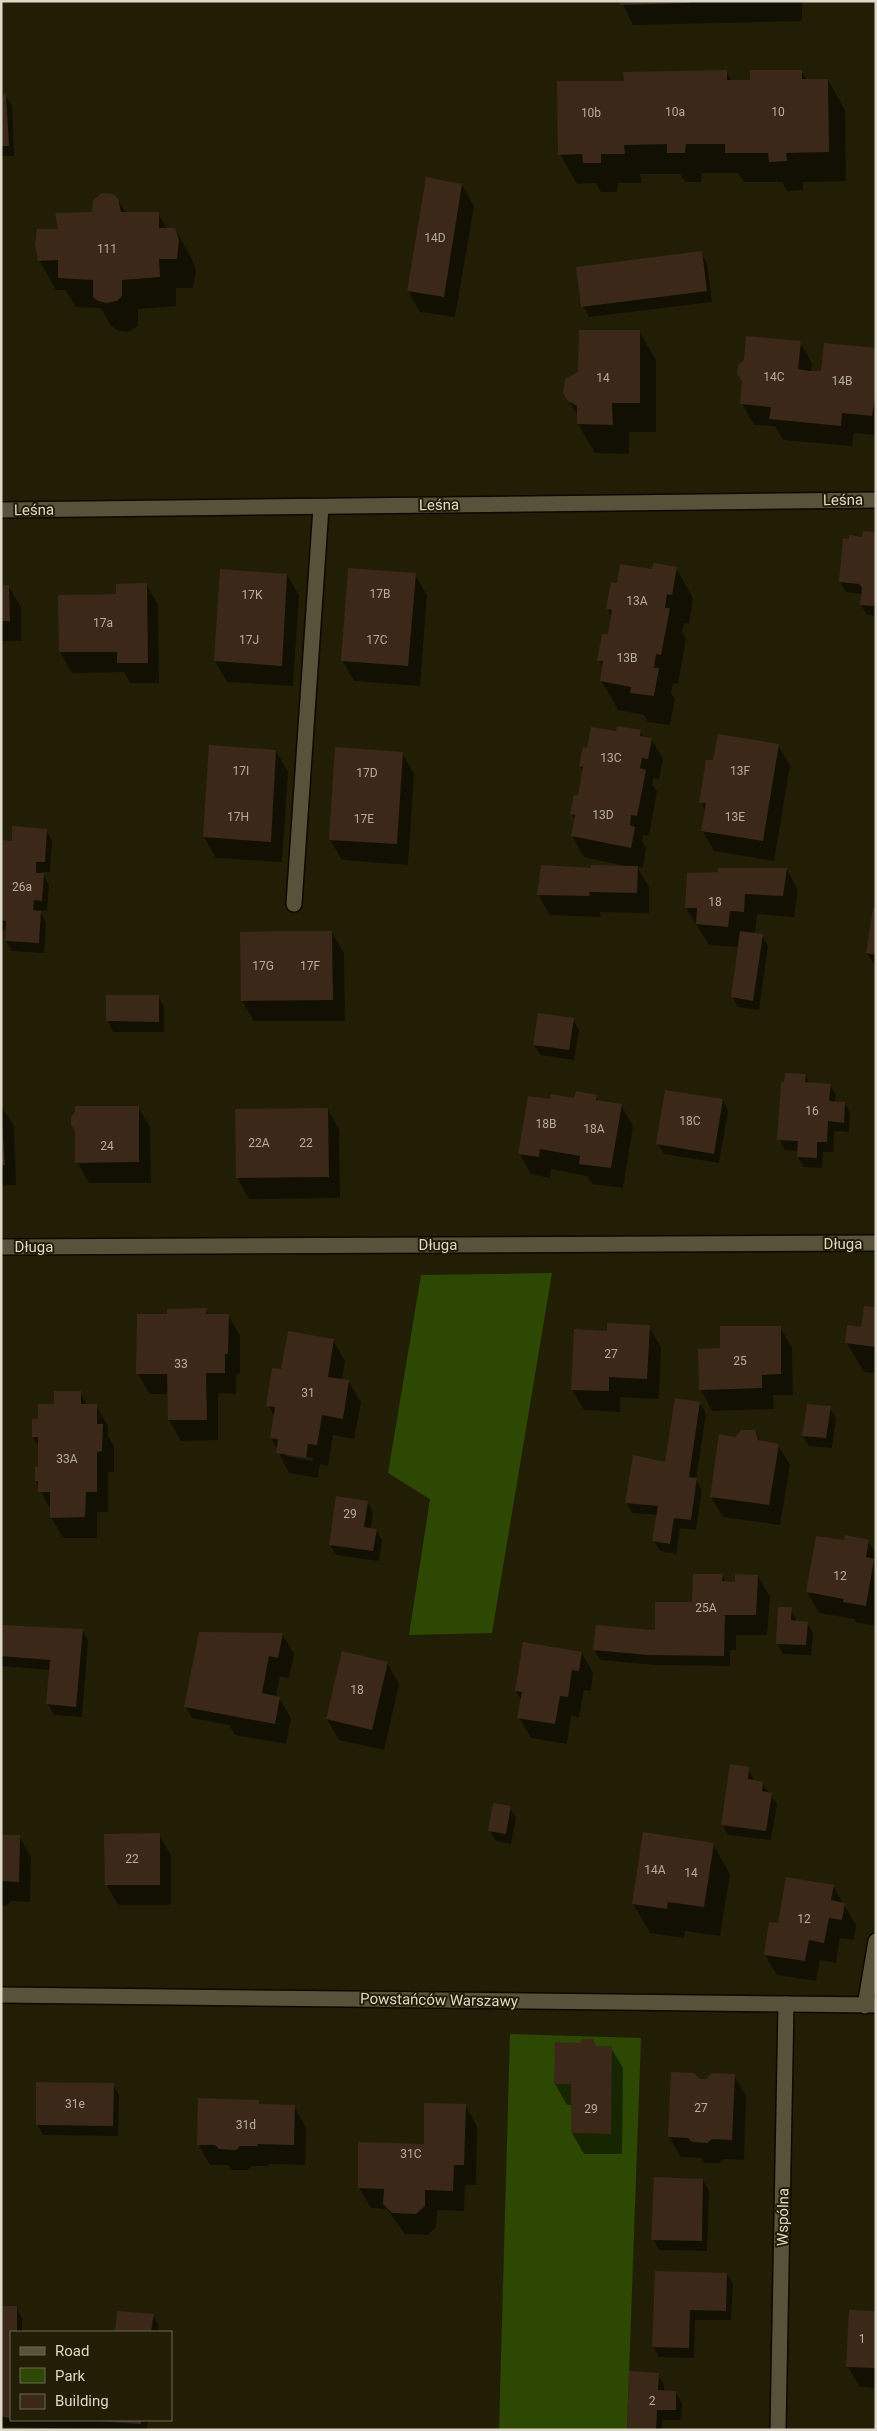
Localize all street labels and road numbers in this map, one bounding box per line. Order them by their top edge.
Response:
street label: Leśna [823,491,863,509]
street label: Leśna [419,496,459,514]
street label: Leśna [14,501,54,519]
street label: Długa [824,1235,862,1253]
street label: Długa [419,1236,457,1254]
street label: Długa [15,1238,53,1256]
street label: Powstańców Warszawy [360,1990,518,2010]
street label: Wspólna [773,2188,793,2246]

